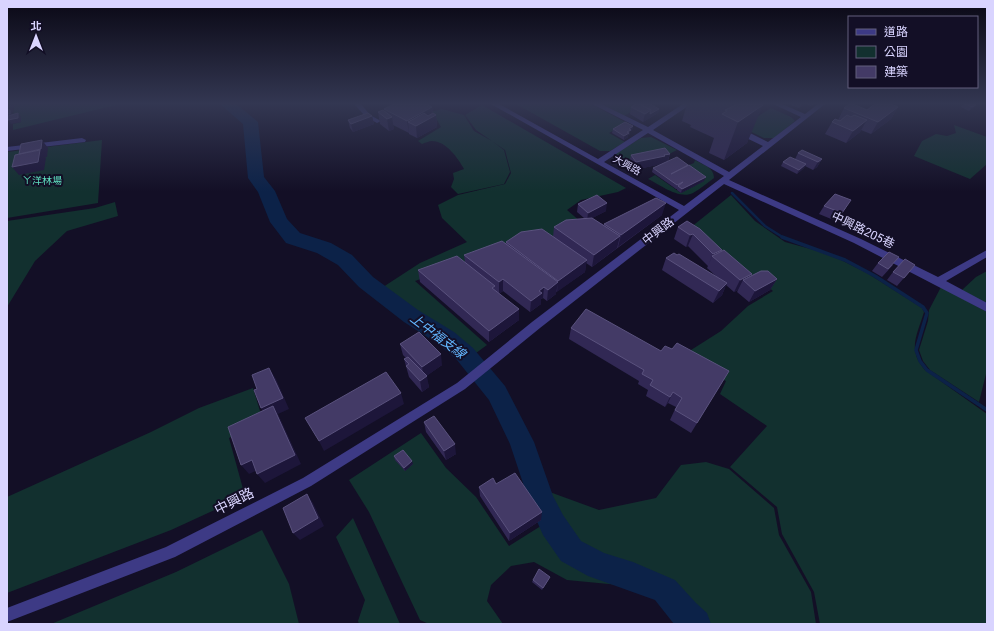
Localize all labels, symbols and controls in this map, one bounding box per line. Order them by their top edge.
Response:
north arrow [16,16,56,56]
legend [848,16,978,88]
text: 北 [31,20,42,33]
text: 道路 [884,25,908,39]
text: 公園 [884,45,908,59]
text: 建築 [884,65,908,79]
street label: 大興路 [611,153,643,177]
park label: ㄚ洋林場 [22,175,62,186]
street label: 中興路205巷 [829,209,897,251]
street label: 中興路 [640,214,676,248]
water label: 上中福支線 [408,310,470,363]
street label: 中興路 [212,484,256,518]

